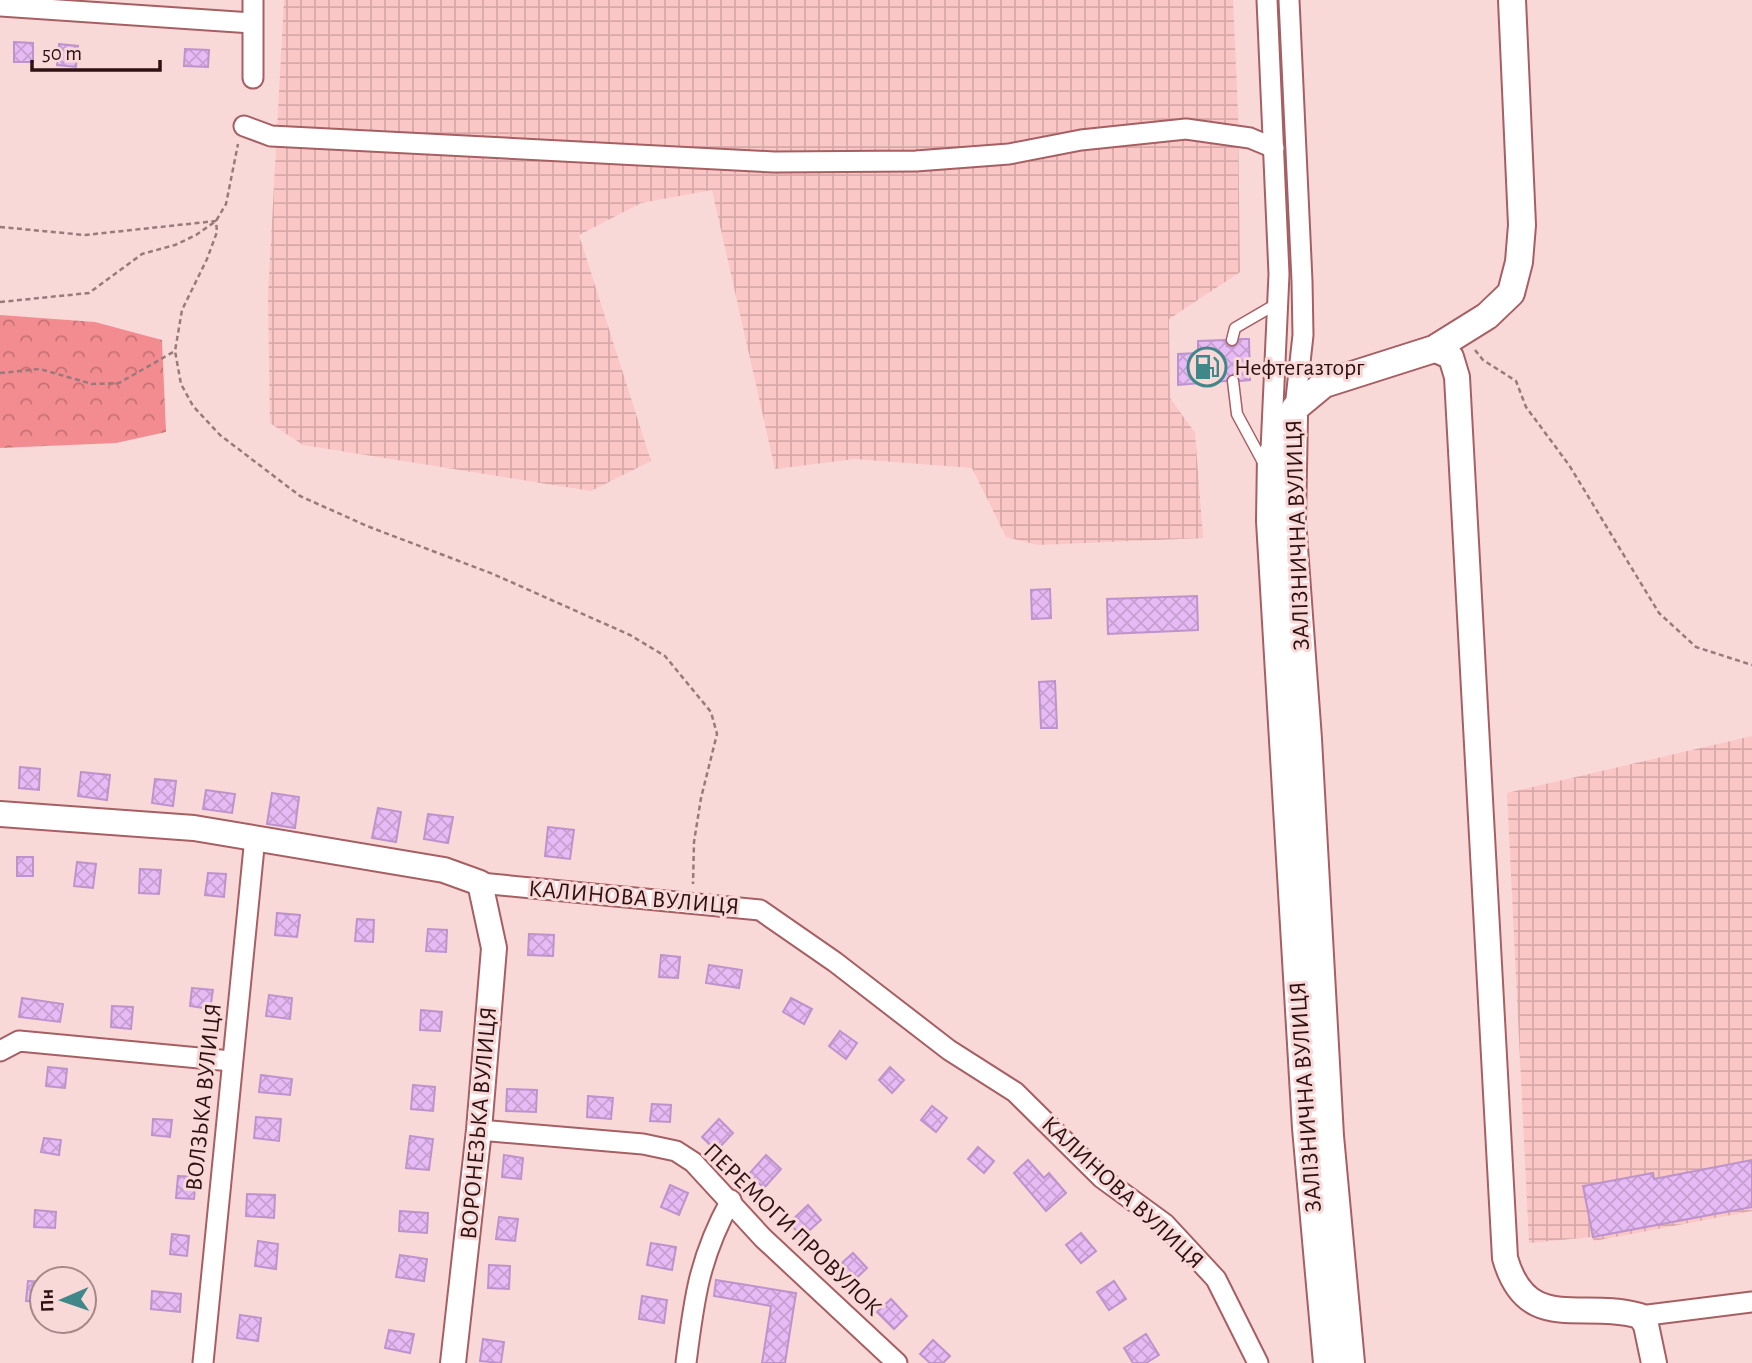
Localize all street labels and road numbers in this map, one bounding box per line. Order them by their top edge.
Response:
street label: ЗАЛІЗНИЧНА ВУЛИЦЯ [1282,419,1314,651]
street label: КАЛИНОВА ВУЛИЦЯ [527,877,740,919]
street label: ЗАЛІЗНИЧНА ВУЛИЦЯ [1286,981,1326,1213]
street label: ВОЛЗЬКА ВУЛИЦЯ [182,1002,226,1192]
street label: ВОРОНЕЗЬКА ВУЛИЦЯ [457,1006,501,1241]
street label: КАЛИНОВА ВУЛИЦЯ [1037,1112,1208,1274]
street label: ПЕРЕМОГИ ПРОВУЛОК [699,1139,886,1321]

